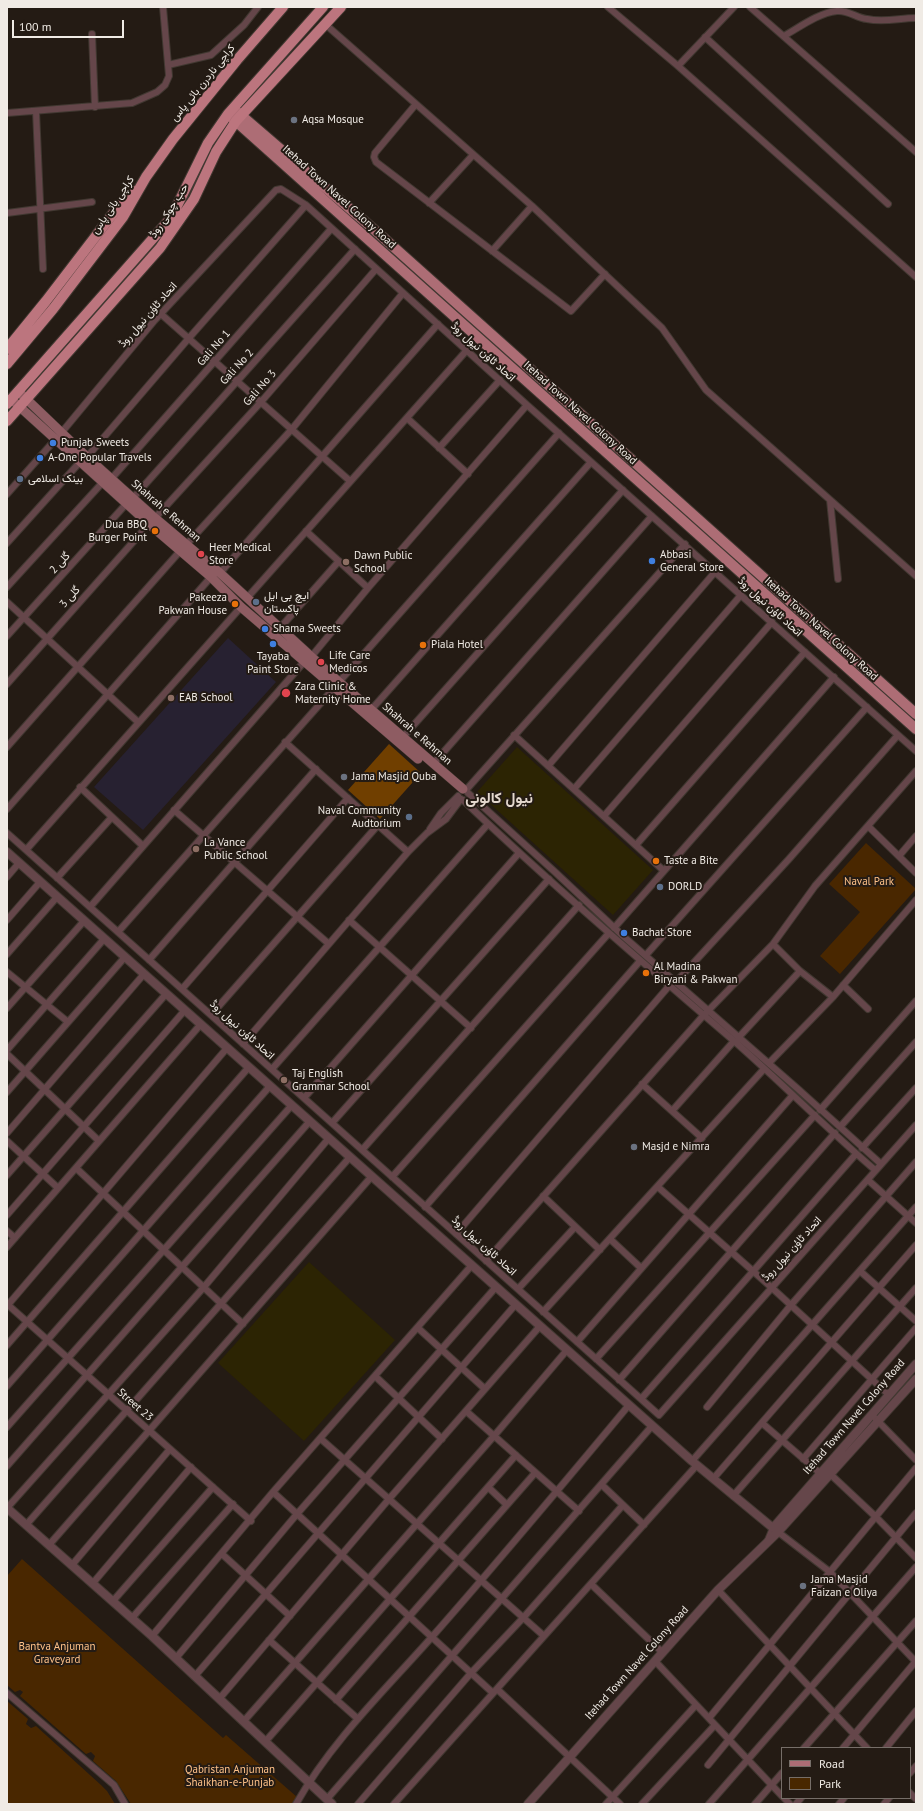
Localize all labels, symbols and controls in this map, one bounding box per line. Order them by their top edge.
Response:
scale bar [14,12,126,38]
text: 100 m [19,19,52,34]
street label: کراچی ناردرن بائی پاس [168,42,238,124]
place label: Aqsa Mosque [302,113,364,127]
marker: Aqsa Mosque [289,115,299,125]
street label: Itehad Town Navel Colony Road [279,142,399,252]
street label: کراچی بائی پاس [89,173,137,237]
street label: حب چوکی روڈ [147,182,191,240]
street label: اتحاد ٹاؤن نیول روڈ [116,280,180,350]
street label: اتحاد ٹاؤن نیول روڈ [448,320,518,384]
street label: Gali No 1 [195,327,233,369]
street label: Gali No 2 [218,346,256,388]
street label: Itehad Town Navel Colony Road [520,358,640,468]
street label: Gali No 3 [241,367,279,409]
place label: Punjab Sweets [61,436,129,450]
marker: Punjab Sweets [48,438,58,448]
place label: A-One Popular Travels [48,451,152,465]
marker: A-One Popular Travels [35,453,45,463]
place label: بینک اسلامی [28,472,83,486]
marker: بینک اسلامی [15,474,25,484]
street label: Shahrah e Rehman [128,477,204,545]
place label: Dua BBQ Burger Point [88,518,147,544]
marker: Dua BBQ Burger Point [150,526,160,536]
place label: Heer Medical Store [209,541,271,567]
place label: Abbasi General Store [660,548,724,574]
street label: گلی 2 [47,549,73,577]
marker: Heer Medical Store [196,549,206,559]
place label: Dawn Public School [354,549,412,575]
marker: Abbasi General Store [647,556,657,566]
marker: Dawn Public School [341,557,351,567]
street label: Itehad Town Navel Colony Road [761,574,881,684]
street label: اتحاد ٹاؤن نیول روڈ [735,575,805,639]
street label: گلی 3 [57,583,83,611]
place label: ایچ بی ایل پاکستان [264,589,309,615]
place label: Pakeeza Pakwan House [159,591,227,617]
marker: ایچ بی ایل پاکستان [251,597,261,607]
marker: Pakeeza Pakwan House [230,599,240,609]
place label: Shama Sweets [273,622,341,636]
marker: Shama Sweets [260,624,270,634]
place label: Piala Hotel [431,638,483,652]
marker: Tayaba Paint Store [268,639,278,649]
marker: Piala Hotel [418,640,428,650]
place label: Life Care Medicos [329,649,370,675]
place label: Tayaba Paint Store [247,650,299,676]
marker: Life Care Medicos [316,657,326,667]
place label: Zara Clinic & Maternity Home [295,680,371,706]
marker: Zara Clinic & Maternity Home [280,687,292,699]
place label: EAB School [179,691,233,705]
marker: EAB School [166,693,176,703]
street label: Shahrah e Rehman [379,700,455,768]
place label: Jama Masjid Quba [352,770,436,784]
marker: Jama Masjid Quba [339,772,349,782]
district label: نیول کالونی [465,790,533,808]
place label: Naval Community Audtorium [318,804,401,830]
marker: Naval Community Audtorium [404,812,414,822]
place label: La Vance Public School [204,836,268,862]
marker: La Vance Public School [191,844,201,854]
place label: Taste a Bite [664,854,718,868]
marker: Taste a Bite [651,856,661,866]
park label: Naval Park [844,875,894,889]
place label: DORLD [668,880,702,894]
marker: DORLD [655,882,665,892]
place label: Bachat Store [632,926,692,940]
marker: Bachat Store [619,928,629,938]
place label: Al Madina Biryani & Pakwan [654,960,738,986]
marker: Al Madina Biryani & Pakwan [641,968,651,978]
street label: اتحاد ٹاؤن نیول روڈ [207,998,277,1062]
place label: Taj English Grammar School [292,1067,370,1093]
marker: Taj English Grammar School [279,1075,289,1085]
place label: Masjd e Nimra [642,1140,710,1154]
marker: Masjd e Nimra [629,1142,639,1152]
street label: اتحاد ٹاؤن نیول روڈ [449,1214,519,1278]
street label: اتحاد ٹاؤن نیول روڈ [760,1214,824,1284]
street label: Itehad Town Navel Colony Road [800,1357,908,1477]
street label: Street 23 [114,1386,156,1424]
place label: Jama Masjid Faizan e Oliya [811,1573,877,1599]
marker: Jama Masjid Faizan e Oliya [798,1581,808,1591]
street label: Itehad Town Navel Colony Road [582,1603,692,1723]
park label: Bantva Anjuman Graveyard [18,1640,96,1666]
legend [781,1747,911,1799]
text: Road [819,1756,844,1771]
park label: Qabristan Anjuman Shaikhan-e-Punjab [185,1763,275,1789]
text: Park [819,1776,841,1791]

